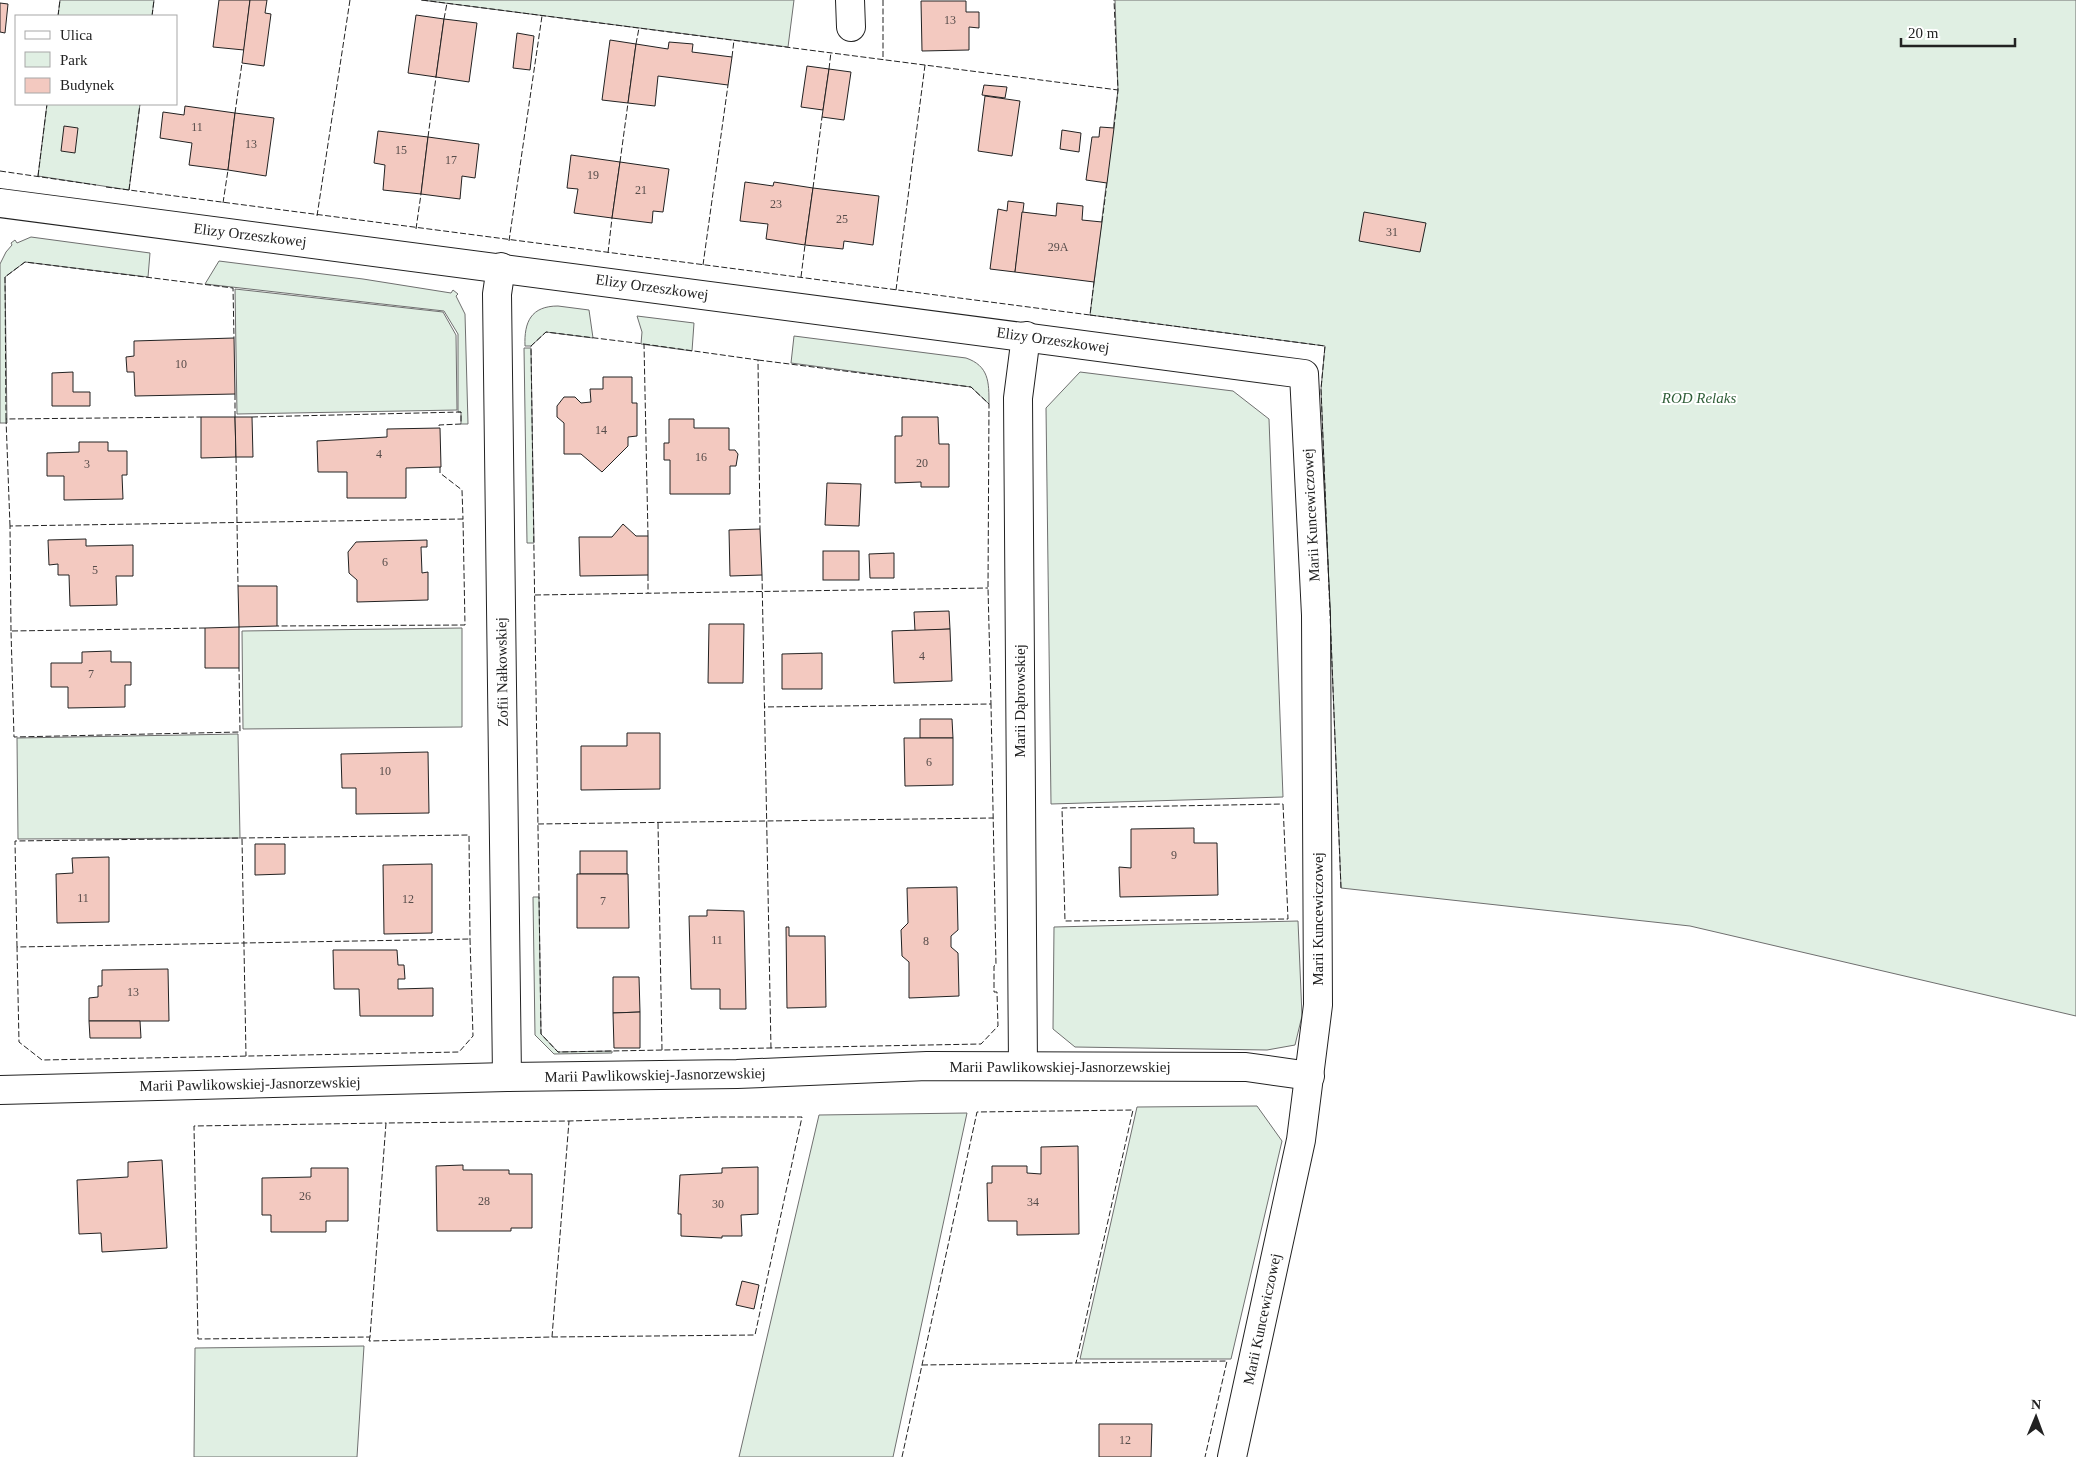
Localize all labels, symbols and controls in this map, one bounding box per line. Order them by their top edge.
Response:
house number: 13 [944,13,956,27]
legend [15,15,178,105]
scale bar [1901,15,2015,47]
text: 20 m [1908,25,1939,41]
text: Ulica [60,27,93,43]
text: Park [60,52,88,68]
text: Budynek [60,77,115,93]
house number: 11 [191,120,203,134]
house number: 13 [245,137,257,151]
house number: 15 [395,143,407,157]
house number: 17 [445,153,457,167]
house number: 19 [587,168,599,182]
house number: 21 [635,183,647,197]
house number: 23 [770,197,782,211]
house number: 25 [836,212,848,226]
street label: Elizy Orzeszkowej [193,220,307,250]
house number: 31 [1386,225,1398,239]
house number: 29A [1048,240,1069,254]
street label: Elizy Orzeszkowej [595,271,709,303]
street label: Elizy Orzeszkowej [996,324,1110,356]
house number: 10 [175,357,187,371]
park label: ROD Relaks [1661,390,1736,406]
house number: 14 [595,423,607,437]
house number: 4 [376,447,382,461]
street label: Marii Kuncewiczowej [1300,448,1322,582]
house number: 16 [695,450,707,464]
house number: 20 [916,456,928,470]
house number: 3 [84,457,90,471]
house number: 6 [382,555,388,569]
house number: 5 [92,563,98,577]
street label: Zofii Nałkowskiej [493,617,511,727]
street label: Marii Dąbrowskiej [1012,644,1028,758]
house number: 4 [919,649,925,663]
house number: 7 [88,667,94,681]
house number: 6 [926,755,932,769]
house number: 10 [379,764,391,778]
house number: 9 [1171,848,1177,862]
street label: Marii Kuncewiczowej [1310,852,1326,986]
house number: 11 [77,891,89,905]
house number: 12 [402,892,414,906]
house number: 7 [600,894,606,908]
house number: 11 [711,933,723,947]
house number: 8 [923,934,929,948]
house number: 13 [127,985,139,999]
street label: Marii Pawlikowskiej-Jasnorzewskiej [949,1059,1171,1075]
street label: Marii Pawlikowskiej-Jasnorzewskiej [544,1065,766,1085]
street label: Marii Pawlikowskiej-Jasnorzewskiej [139,1074,361,1094]
house number: 26 [299,1189,311,1203]
house number: 28 [478,1194,490,1208]
house number: 34 [1027,1195,1039,1209]
house number: 30 [712,1197,724,1211]
street label: Marii Kuncewiczowej [1240,1252,1284,1386]
north arrow [2011,1392,2061,1442]
text: N [2031,1397,2041,1412]
house number: 12 [1119,1433,1131,1447]

